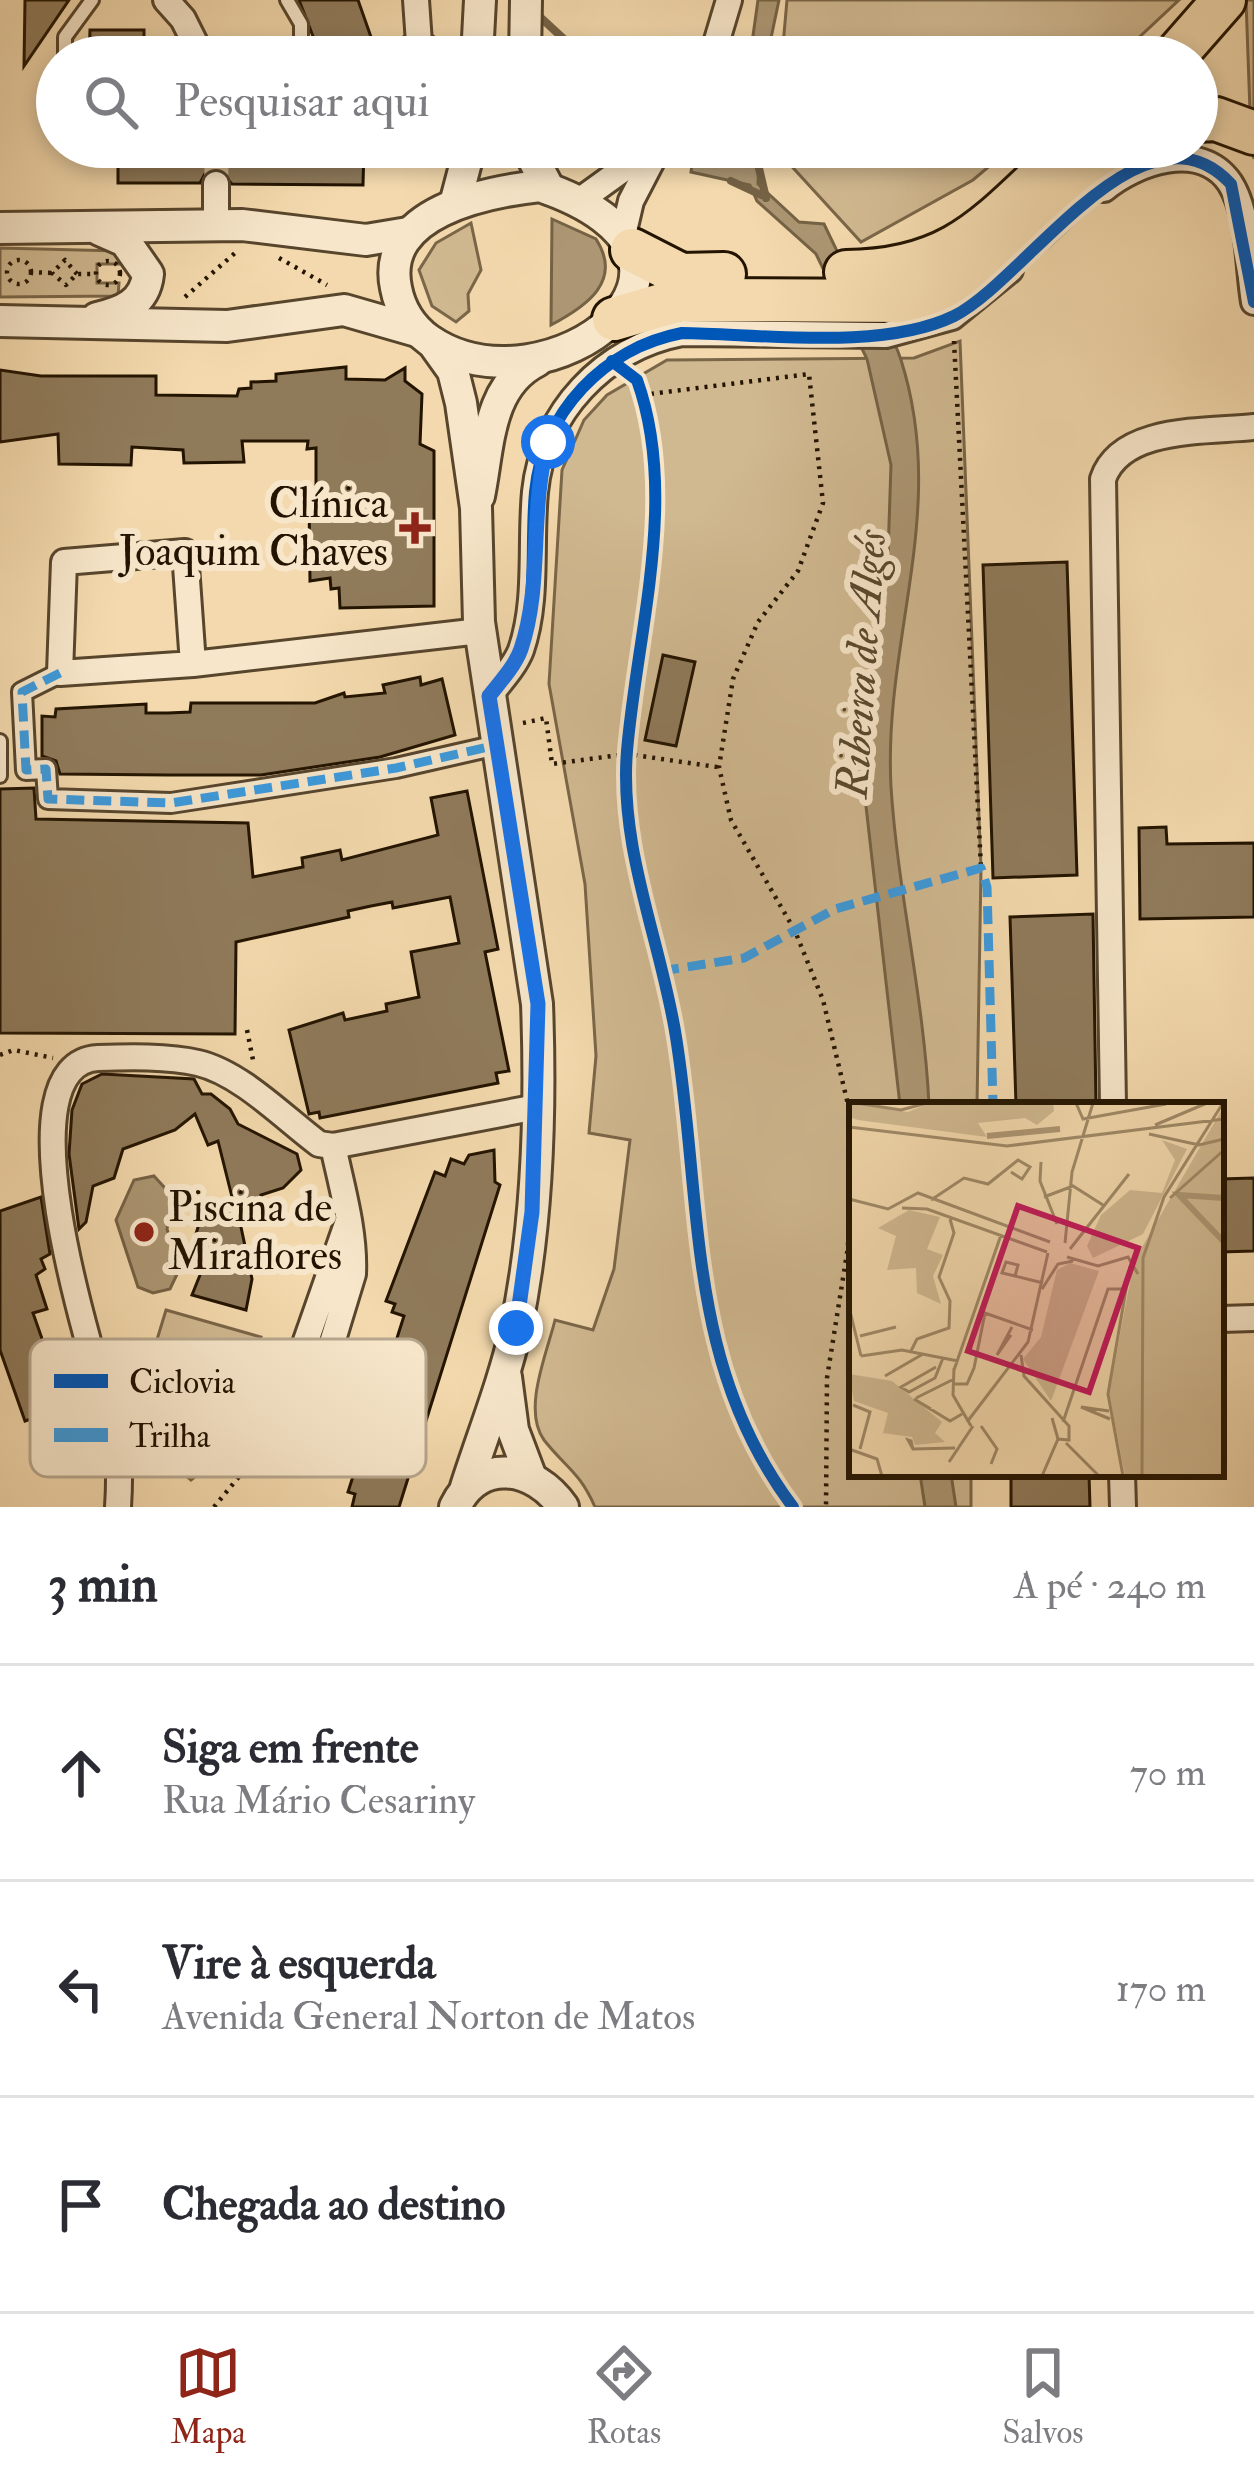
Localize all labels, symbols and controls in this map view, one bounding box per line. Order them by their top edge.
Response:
search box [36,36,1218,168]
icon: search [78,69,144,135]
text: Pesquisar aqui [174,74,430,130]
route start [521,415,575,469]
place label: Clínica Joaquim Chaves [118,478,389,578]
marker: Clínica Joaquim Chaves [399,512,431,544]
water label: Ribeira de Algés [825,528,899,801]
inset map [849,1102,1224,1477]
place label: Piscina de Miraflores [168,1182,342,1282]
marker: Piscina de Miraflores [131,1219,157,1245]
route end [489,1301,543,1355]
legend [30,1339,426,1477]
text: Ciclovia [129,1362,236,1403]
text: Trilha [129,1416,211,1457]
text: 3 min [48,1553,158,1617]
text: A pé · 240 m [1014,1561,1206,1610]
text: Siga em frente [162,1720,419,1776]
icon: ahead [48,1740,114,1806]
text: 70 m [1130,1748,1206,1797]
text: Rua Mário Cesariny [162,1776,475,1825]
text: Vire à esquerda [162,1936,436,1992]
icon: left [48,1956,114,2022]
text: 170 m [1116,1964,1206,2013]
text: Avenida General Norton de Matos [162,1992,695,2041]
icon: arrive [48,2172,114,2238]
text: Chegada ao destino [162,2177,505,2233]
tab: Mapa [170,2340,246,2453]
tab: Rotas [587,2340,661,2453]
tab: Salvos [1002,2340,1084,2453]

